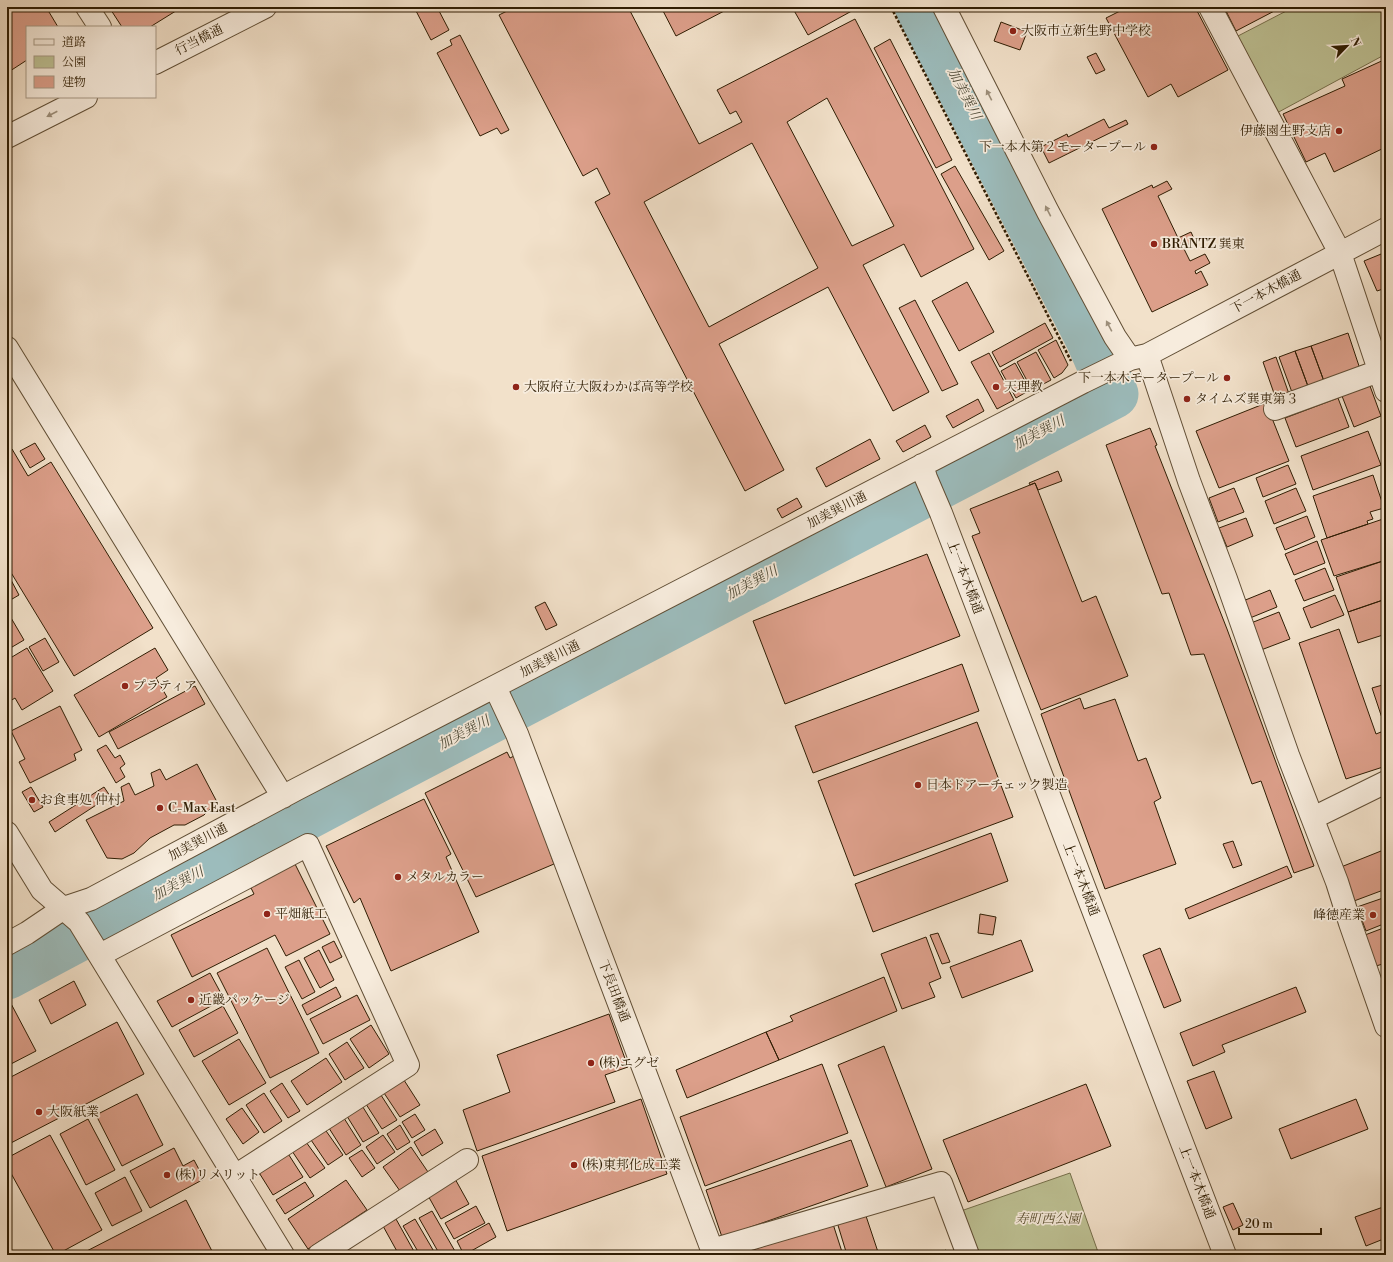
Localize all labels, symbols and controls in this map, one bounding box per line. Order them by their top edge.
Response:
street label: 行当橋通 [172,21,226,59]
place label: 大阪市立新生野中学校 [1021,23,1151,39]
legend [26,26,156,98]
marker: 大阪市立新生野中学校 [1008,26,1018,36]
north arrow [1327,26,1367,66]
text: 道路 [62,35,86,50]
text: N [1347,35,1363,49]
text: 公園 [62,55,86,70]
water label: 加美巽川 [943,65,986,125]
text: 建物 [62,75,86,90]
one-way arrow [986,89,992,101]
one-way arrow [46,111,57,118]
place label: 伊藤園生野支店 [1240,123,1331,139]
marker: 伊藤園生野支店 [1334,126,1344,136]
place label: 下一本木第２モータープール [979,139,1146,155]
marker: 下一本木第２モータープール [1149,142,1159,152]
one-way arrow [1045,205,1051,217]
place label: BRANTZ 巽東 [1161,236,1245,252]
marker: BRANTZ 巽東 [1149,239,1159,249]
street label: 下一本木橋通 [1228,267,1304,317]
one-way arrow [1106,320,1112,331]
place label: 下一本木モータープール [1078,370,1219,386]
marker: 下一本木モータープール [1222,373,1232,383]
place label: 大阪府立大阪わかば高等学校 [524,379,693,395]
place label: 天理教 [1004,379,1043,395]
marker: 大阪府立大阪わかば高等学校 [511,382,521,392]
marker: 天理教 [991,382,1001,392]
place label: タイムズ巽東第３ [1195,391,1299,407]
marker: タイムズ巽東第３ [1182,394,1192,404]
water label: 加美巽川 [1010,411,1070,454]
street label: 加美巽川通 [804,488,870,532]
street label: 上一本木橋通 [944,538,986,616]
water label: 加美巽川 [723,561,783,604]
street label: 加美巽川通 [517,637,583,681]
place label: プラティア [133,678,197,694]
marker: プラティア [120,681,130,691]
water label: 加美巽川 [435,711,495,754]
place label: 日本ドアーチェック製造 [926,777,1068,793]
marker: 日本ドアーチェック製造 [913,780,923,790]
place label: お食事処 仲村 [40,792,121,808]
marker: お食事処 仲村 [27,795,37,805]
place label: C-Max East [168,800,236,816]
marker: C-Max East [155,803,165,813]
street label: 加美巽川通 [166,820,230,864]
street label: 上一本木橋通 [1060,840,1102,918]
water label: 加美巽川 [149,862,209,905]
place label: メタルカラー [406,869,484,885]
marker: メタルカラー [393,872,403,882]
place label: 平畑紙工 [275,906,327,922]
place label: 峰徳産業 [1313,907,1365,923]
marker: 平畑紙工 [262,909,272,919]
marker: 峰徳産業 [1368,910,1378,920]
street label: 下長田橋通 [595,958,633,1024]
place label: 近畿パッケージ [199,992,290,1008]
marker: 近畿パッケージ [186,995,196,1005]
place label: (株)エグゼ [599,1055,659,1071]
marker: (株)エグゼ [586,1058,596,1068]
place label: 大阪紙業 [47,1104,99,1120]
marker: 大阪紙業 [34,1107,44,1117]
street label: 上一本木橋通 [1176,1143,1218,1221]
place label: (株)東邦化成工業 [582,1157,681,1173]
marker: (株)東邦化成工業 [569,1160,579,1170]
place label: (株)リメリット [175,1167,260,1183]
marker: (株)リメリット [162,1170,172,1180]
scale bar [1239,1210,1321,1236]
park label: 寿町西公園 [1015,1211,1082,1227]
text: 20 m [1245,1217,1273,1232]

